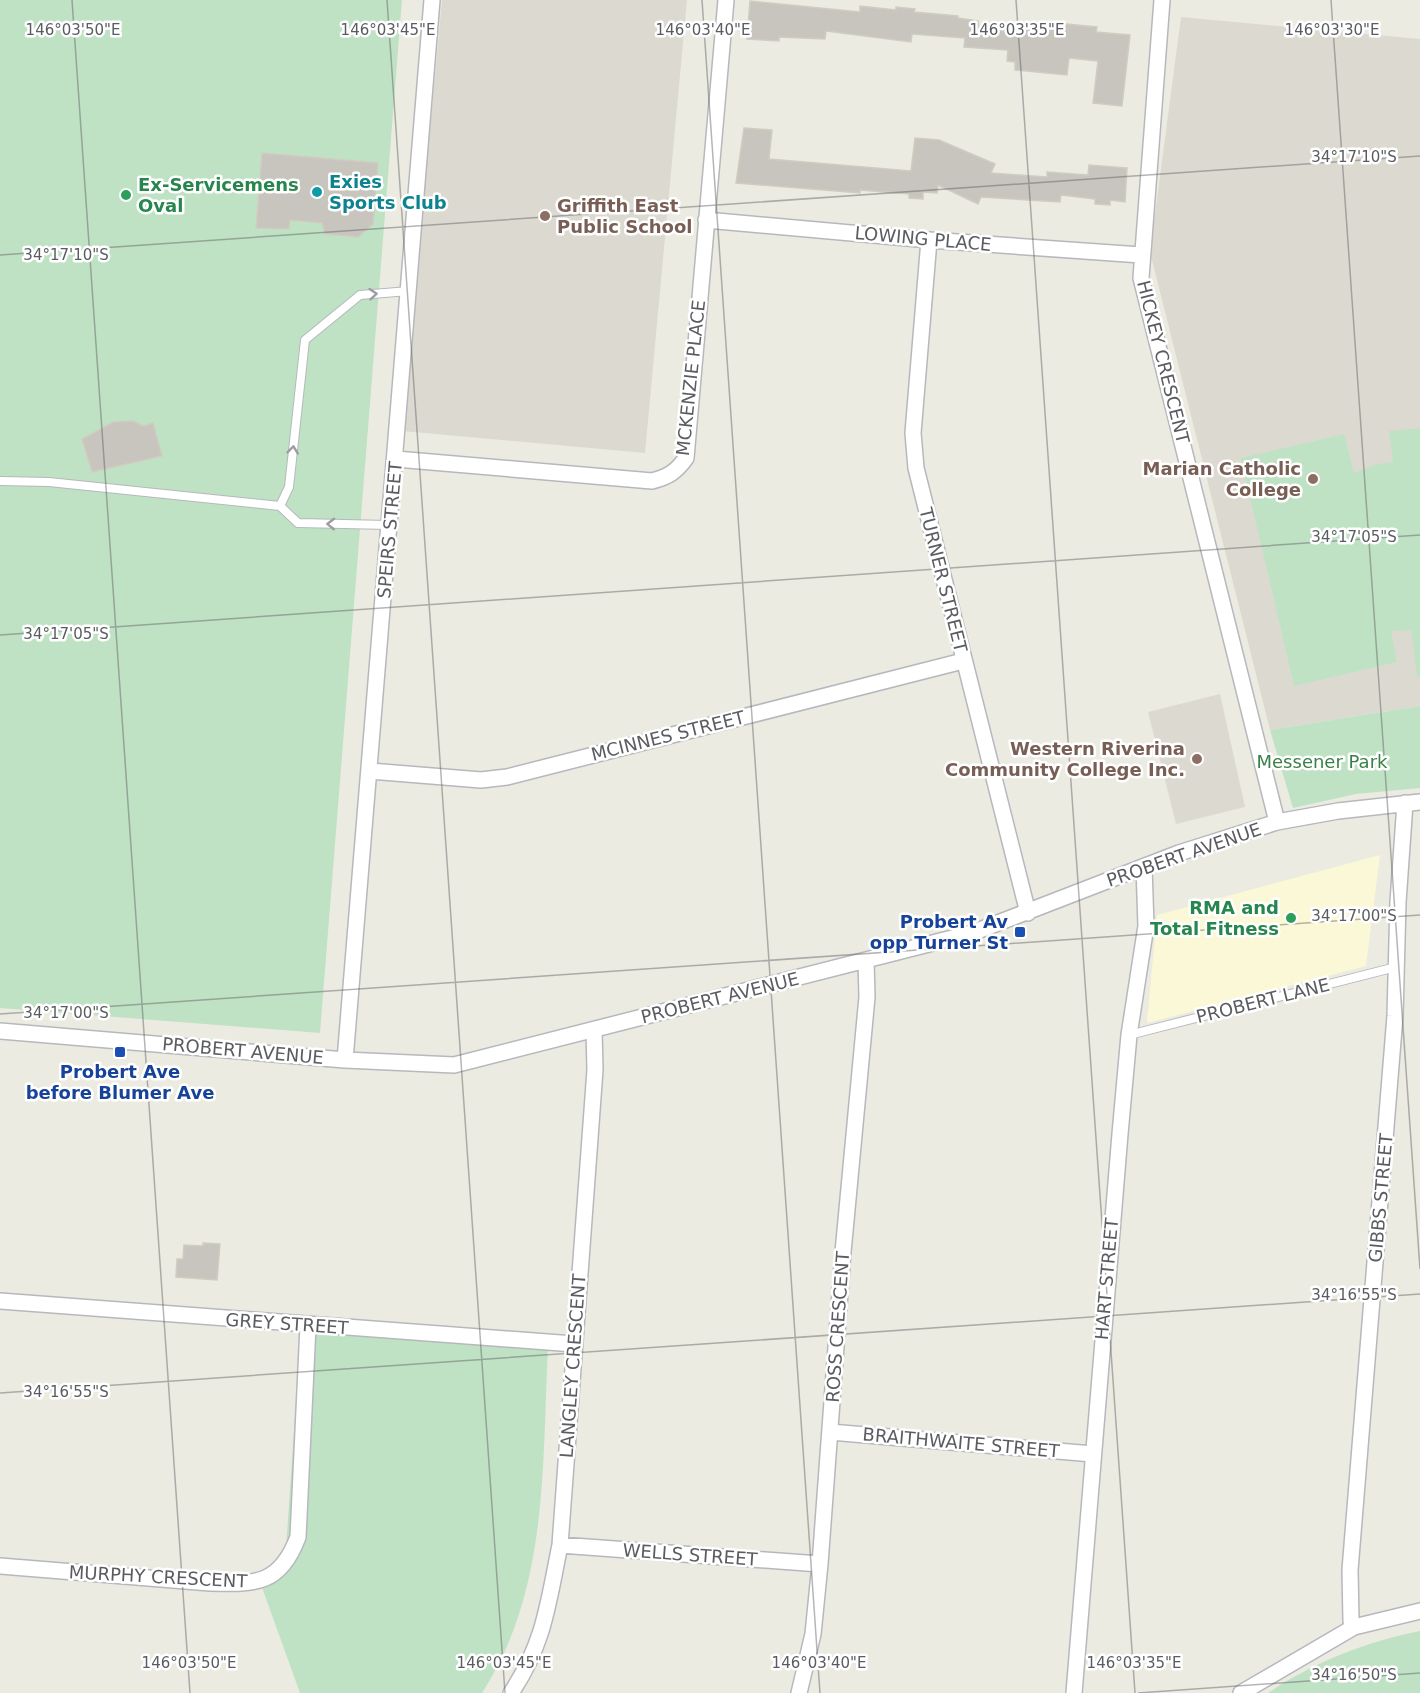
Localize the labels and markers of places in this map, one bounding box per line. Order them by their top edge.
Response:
place label: Exies Sports Club [329,171,447,213]
place label: Ex-Servicemens Oval [138,174,299,216]
marker: Exies Sports Club [310,185,324,199]
marker: Ex-Servicemens Oval [119,188,133,202]
place label: Griffith East Public School [557,195,693,237]
marker: Griffith East Public School [538,209,552,223]
place label: Marian Catholic College [1143,458,1301,500]
marker: Marian Catholic College [1306,472,1320,486]
place label: Western Riverina Community College Inc. [945,738,1185,780]
marker: Western Riverina Community College Inc. [1190,752,1204,766]
place label: RMA and Total Fitness [1150,897,1279,939]
place label: Probert Av opp Turner St [870,911,1008,953]
marker: RMA and Total Fitness [1284,911,1298,925]
marker: Probert Av opp Turner St [1013,925,1027,939]
marker: Probert Ave before Blumer Ave [113,1045,127,1059]
place label: Probert Ave before Blumer Ave [26,1061,214,1103]

